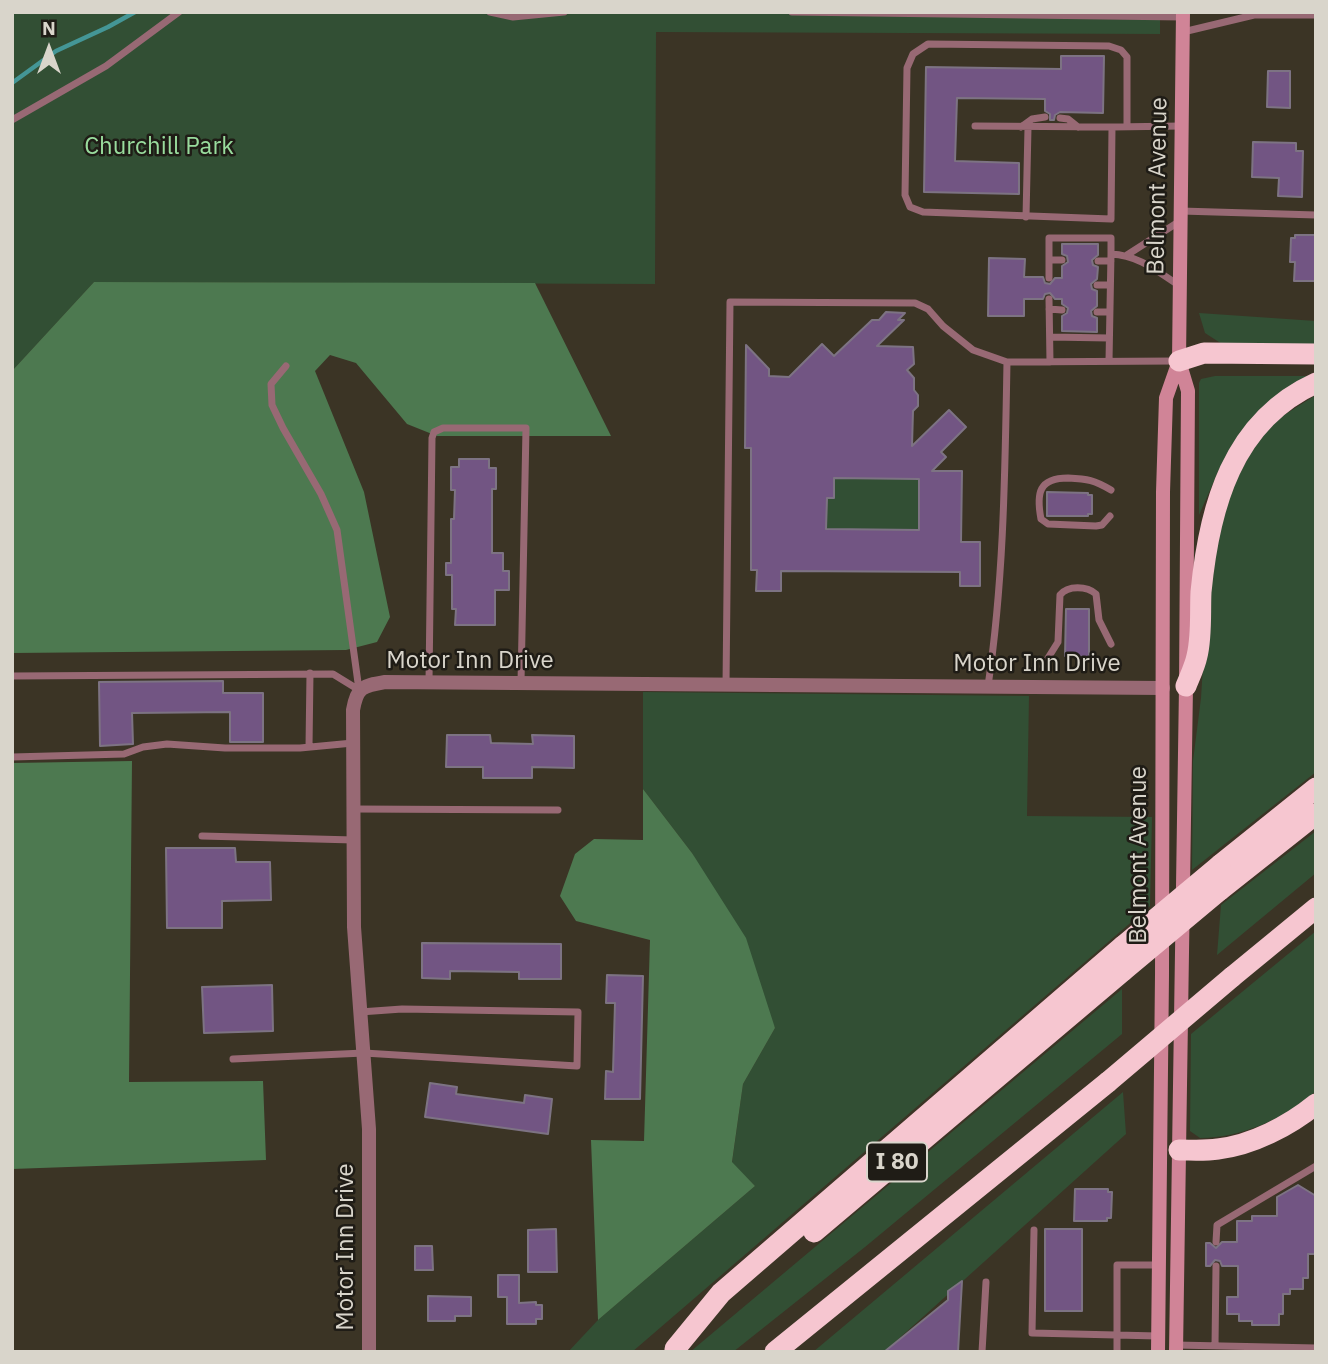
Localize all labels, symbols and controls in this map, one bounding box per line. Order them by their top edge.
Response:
north arrow [14,14,84,84]
text: N [42,16,56,40]
street label: Belmont Avenue [1142,97,1174,275]
park label: Churchill Park [84,133,234,161]
street label: Motor Inn Drive [386,647,554,675]
street label: Motor Inn Drive [953,650,1121,678]
street label: Belmont Avenue [1125,766,1153,944]
road number: I 80 [867,1142,927,1182]
street label: Motor Inn Drive [332,1163,360,1331]

